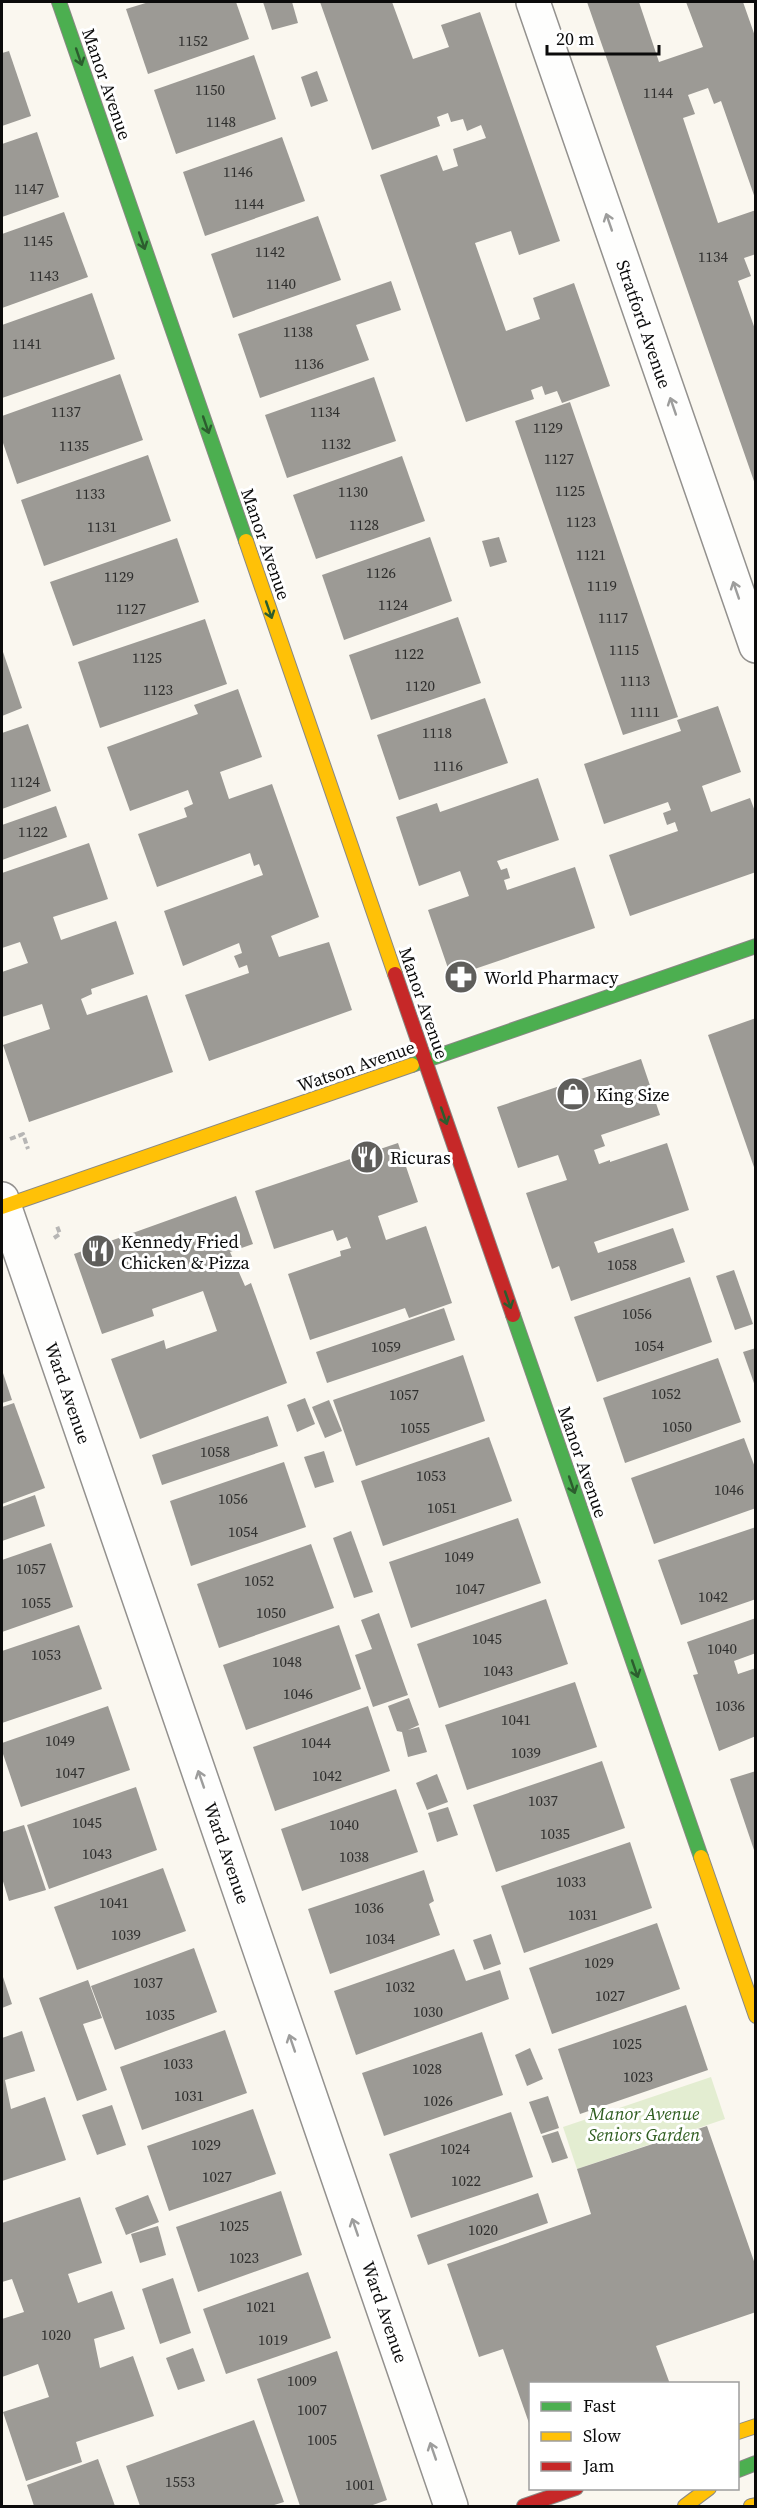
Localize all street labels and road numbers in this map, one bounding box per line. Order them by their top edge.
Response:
street label: Manor Avenue [76,25,138,143]
street label: Stratford Avenue [610,256,678,392]
street label: Manor Avenue [235,485,297,603]
street label: Manor Avenue [393,944,455,1062]
street label: Watson Avenue [294,1034,418,1098]
street label: Ward Avenue [39,1339,97,1447]
street label: Manor Avenue [552,1403,614,1521]
street label: Ward Avenue [198,1799,256,1907]
street label: Ward Avenue [356,2258,414,2366]

